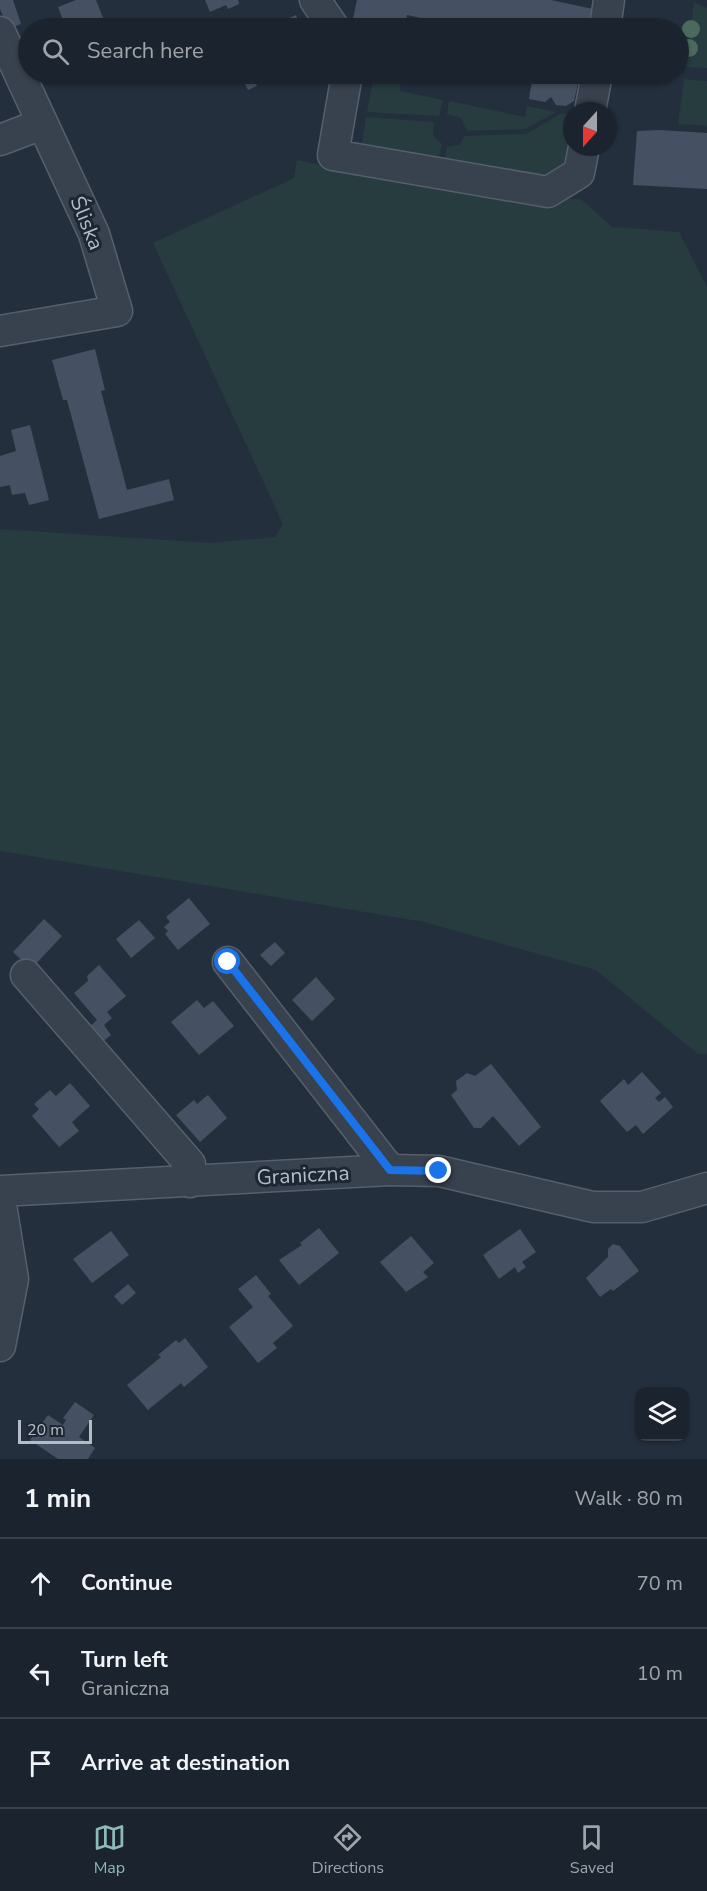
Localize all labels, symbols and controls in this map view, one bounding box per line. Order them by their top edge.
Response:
search box [18,18,689,84]
icon: search [39,35,72,68]
text: Search here [87,36,204,66]
north arrow [563,102,617,156]
street label: Śliska [64,192,110,254]
route start [214,948,240,974]
route end [425,1157,451,1183]
street label: Graniczna [256,1159,350,1191]
map controls [635,1387,689,1441]
button: layers [635,1387,689,1441]
scale bar [18,1417,92,1444]
text: 20 m [27,1419,64,1441]
text: 1 min [24,1481,91,1516]
text: Walk · 80 m [575,1485,683,1512]
icon: ahead [24,1567,57,1600]
text: Continue [81,1568,172,1598]
text: 70 m [637,1570,683,1597]
text: Turn left [81,1645,168,1675]
icon: left [24,1657,57,1690]
text: 10 m [637,1660,683,1687]
text: Graniczna [81,1675,170,1702]
icon: arrive [24,1747,57,1780]
text: Arrive at destination [81,1748,290,1778]
tab: Map [93,1821,126,1879]
tab: Directions [312,1821,384,1879]
tab: Saved [570,1821,614,1879]

